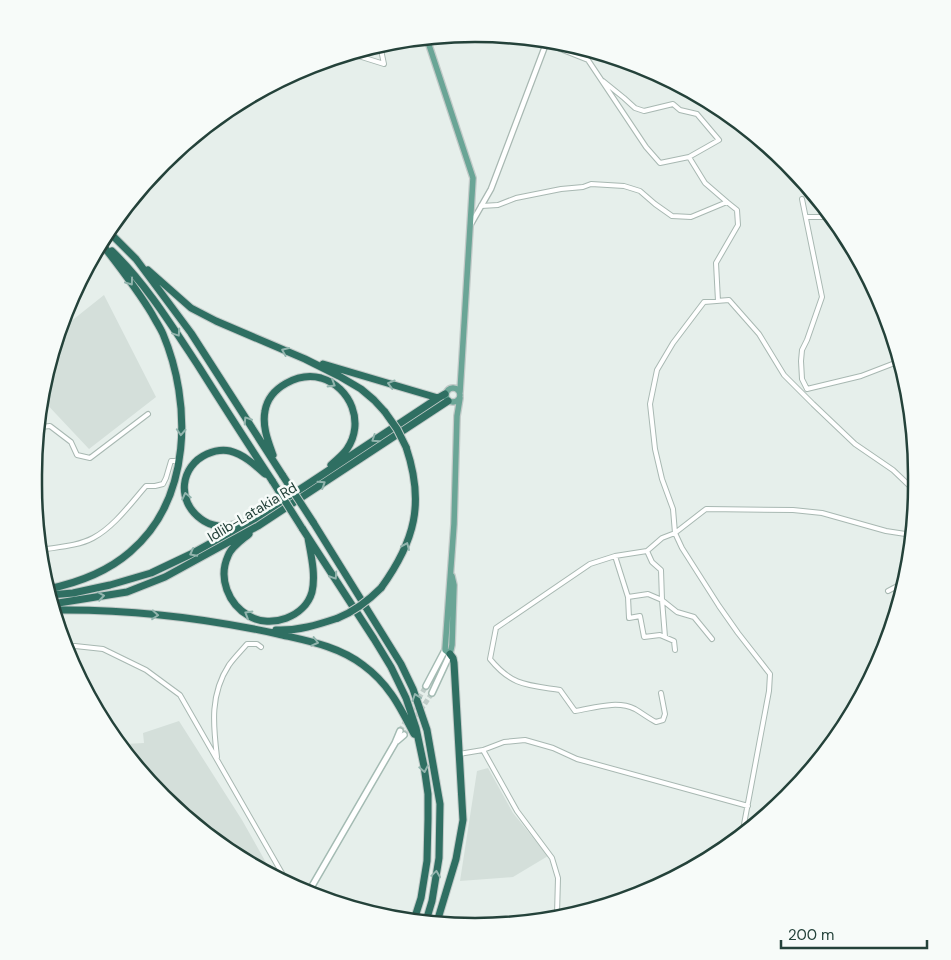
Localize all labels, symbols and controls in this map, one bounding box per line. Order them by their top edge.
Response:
one-way arrow [124,276,133,286]
one-way arrow [171,327,180,337]
one-way arrow [281,346,290,357]
one-way arrow [327,378,336,388]
one-way arrow [387,380,395,390]
one-way arrow [244,417,253,426]
one-way arrow [176,429,187,437]
one-way arrow [371,433,380,443]
street label: Idlib-Latakia Rd [204,478,300,546]
one-way arrow [316,481,325,490]
one-way arrow [181,492,192,501]
one-way arrow [399,542,410,551]
one-way arrow [189,547,198,557]
one-way arrow [327,571,337,580]
one-way arrow [96,592,105,602]
one-way arrow [152,609,160,620]
one-way arrow [244,610,253,620]
one-way arrow [311,636,320,647]
one-way arrow [412,693,422,702]
one-way arrow [418,765,429,773]
one-way arrow [431,870,441,878]
scale bar [781,918,927,950]
text: 200 m [788,925,834,945]

